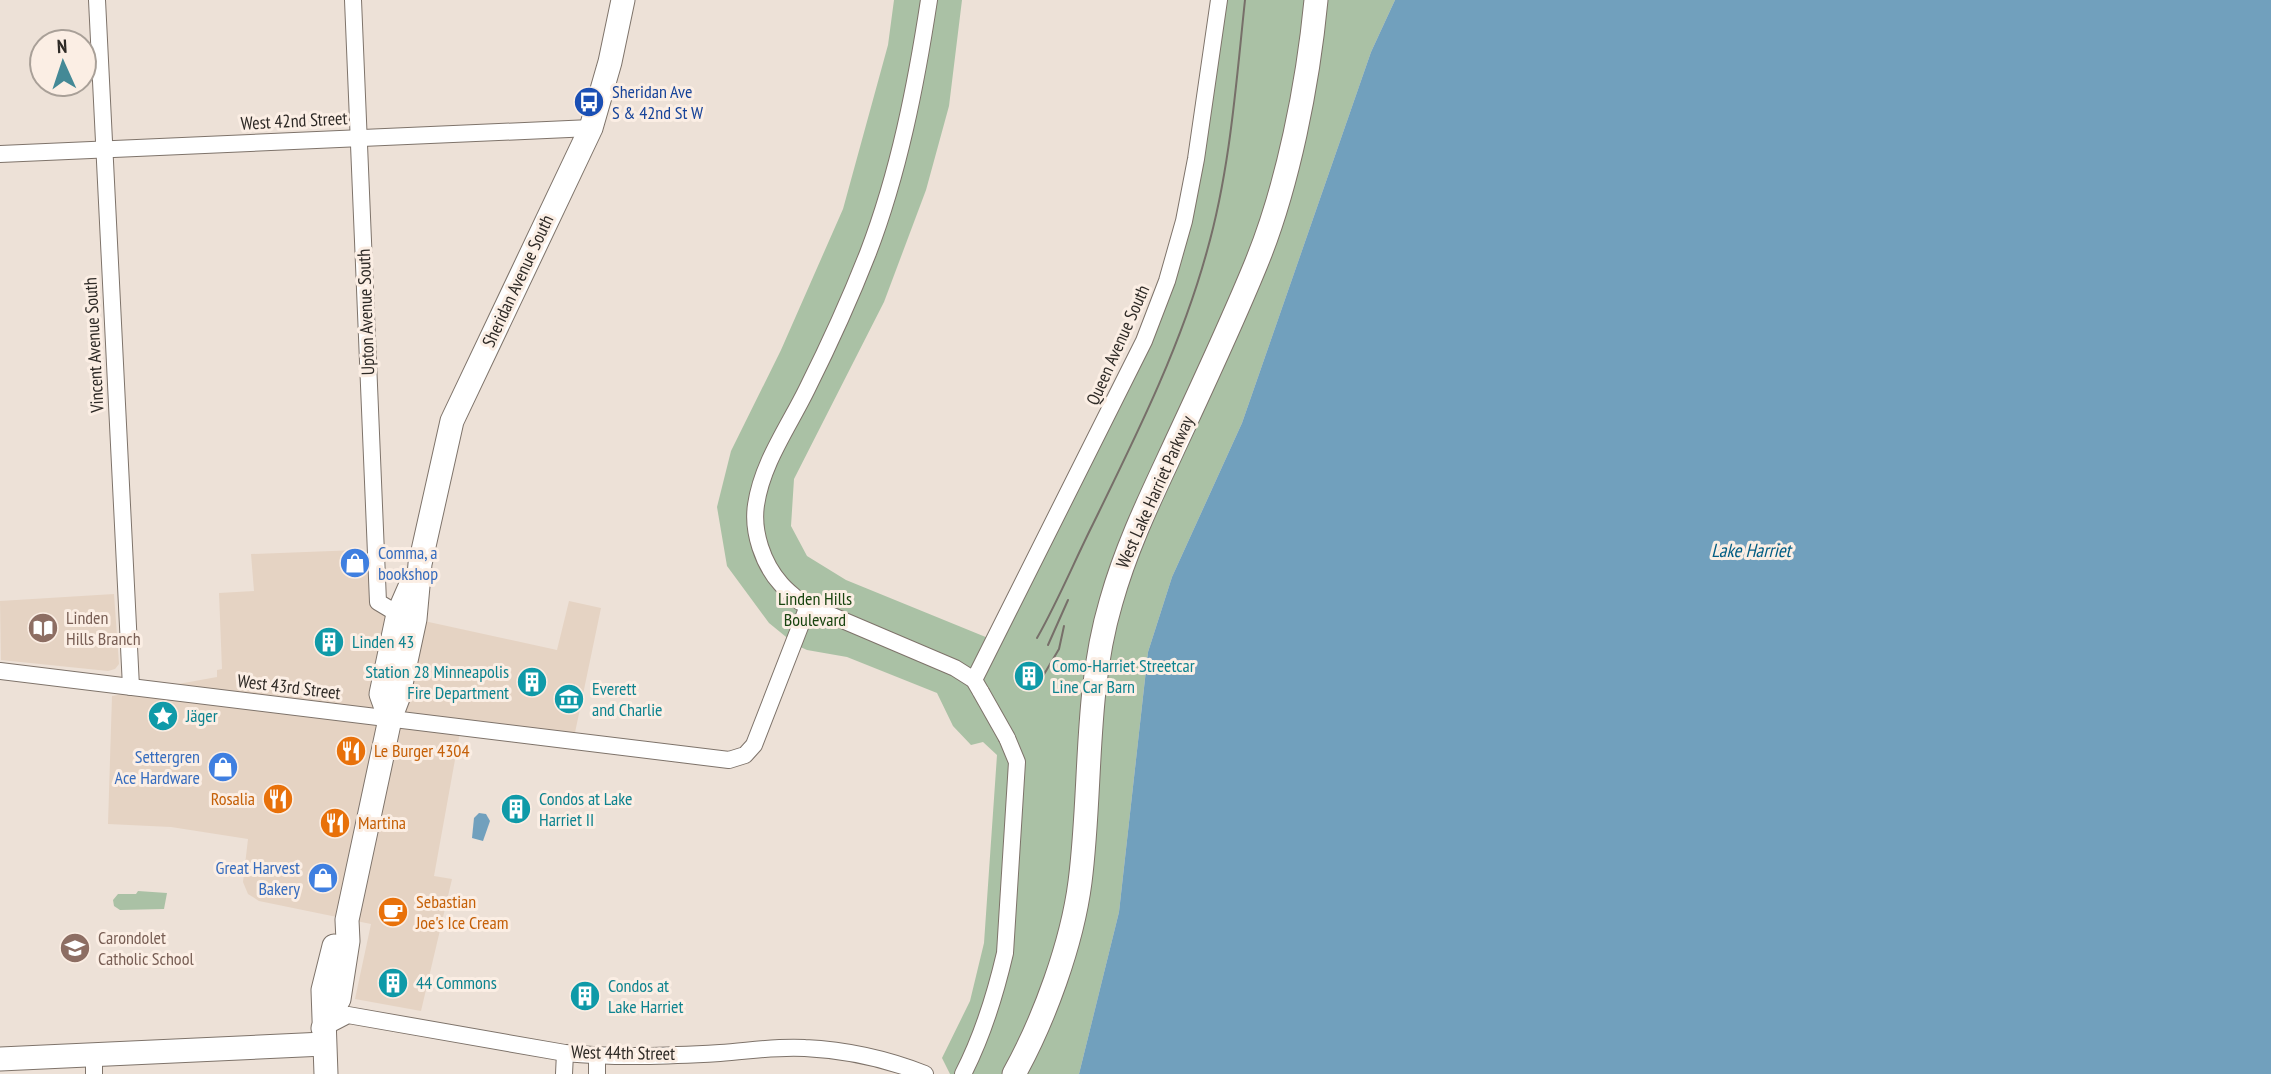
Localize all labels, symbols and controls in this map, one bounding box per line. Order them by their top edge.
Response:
north arrow [28,28,98,98]
text: N [56,34,68,58]
place label: Sheridan Ave S & 42nd St W [612,80,703,124]
bus stop icon: Sheridan Ave S & 42nd St W [572,85,606,119]
street label: West 42nd Street [240,106,348,135]
street label: Sheridan Avenue South [477,211,558,351]
street label: Upton Avenue South [352,248,379,376]
street label: Vincent Avenue South [78,277,109,414]
street label: Queen Avenue South [1081,281,1154,408]
street label: West Lake Harriet Parkway [1111,412,1199,572]
water label: Lake Harriet [1711,538,1794,562]
place label: Comma, a bookshop [378,541,438,585]
shop icon: Comma, a bookshop [338,546,372,580]
park label: Linden Hills Boulevard [778,587,852,631]
place label: Linden Hills Branch [66,606,141,650]
library icon: Linden Hills Branch [26,611,60,645]
building icon: Linden 43 [312,625,346,659]
place label: Linden 43 [352,630,414,653]
place label: Como-Harriet Streetcar Line Car Barn [1052,654,1195,698]
building icon: Como-Harriet Streetcar Line Car Barn [1012,659,1046,693]
place label: Station 28 Minneapolis Fire Department [365,660,509,704]
building icon: Station 28 Minneapolis Fire Department [515,665,549,699]
street label: West 43rd Street [236,669,342,704]
place label: Everett and Charlie [592,677,663,721]
museum icon: Everett and Charlie [552,682,586,716]
place icon: Jäger [146,699,180,733]
place label: Jäger [185,704,218,727]
restaurant icon: Le Burger 4304 [334,734,368,768]
place label: Le Burger 4304 [374,739,470,762]
place label: Settergren Ace Hardware [115,745,200,789]
shop icon: Settergren Ace Hardware [206,750,240,784]
restaurant icon: Rosalia [261,782,295,816]
place label: Rosalia [211,787,255,810]
place label: Condos at Lake Harriet II [539,787,633,831]
building icon: Condos at Lake Harriet II [499,792,533,826]
restaurant icon: Martina [318,806,352,840]
place label: Martina [358,811,406,834]
place label: Great Harvest Bakery [216,856,300,900]
shop icon: Great Harvest Bakery [306,861,340,895]
place label: Sebastian Joe's Ice Cream [415,890,508,934]
cafe icon: Sebastian Joe's Ice Cream [376,895,410,929]
place label: Carondolet Catholic School [98,926,194,970]
school or university icon: Carondolet Catholic School [58,931,92,965]
building icon: 44 Commons [376,966,410,1000]
place label: 44 Commons [416,971,497,994]
place label: Condos at Lake Harriet [608,974,684,1018]
building icon: Condos at Lake Harriet [568,979,602,1013]
street label: West 44th Street [571,1040,675,1065]

